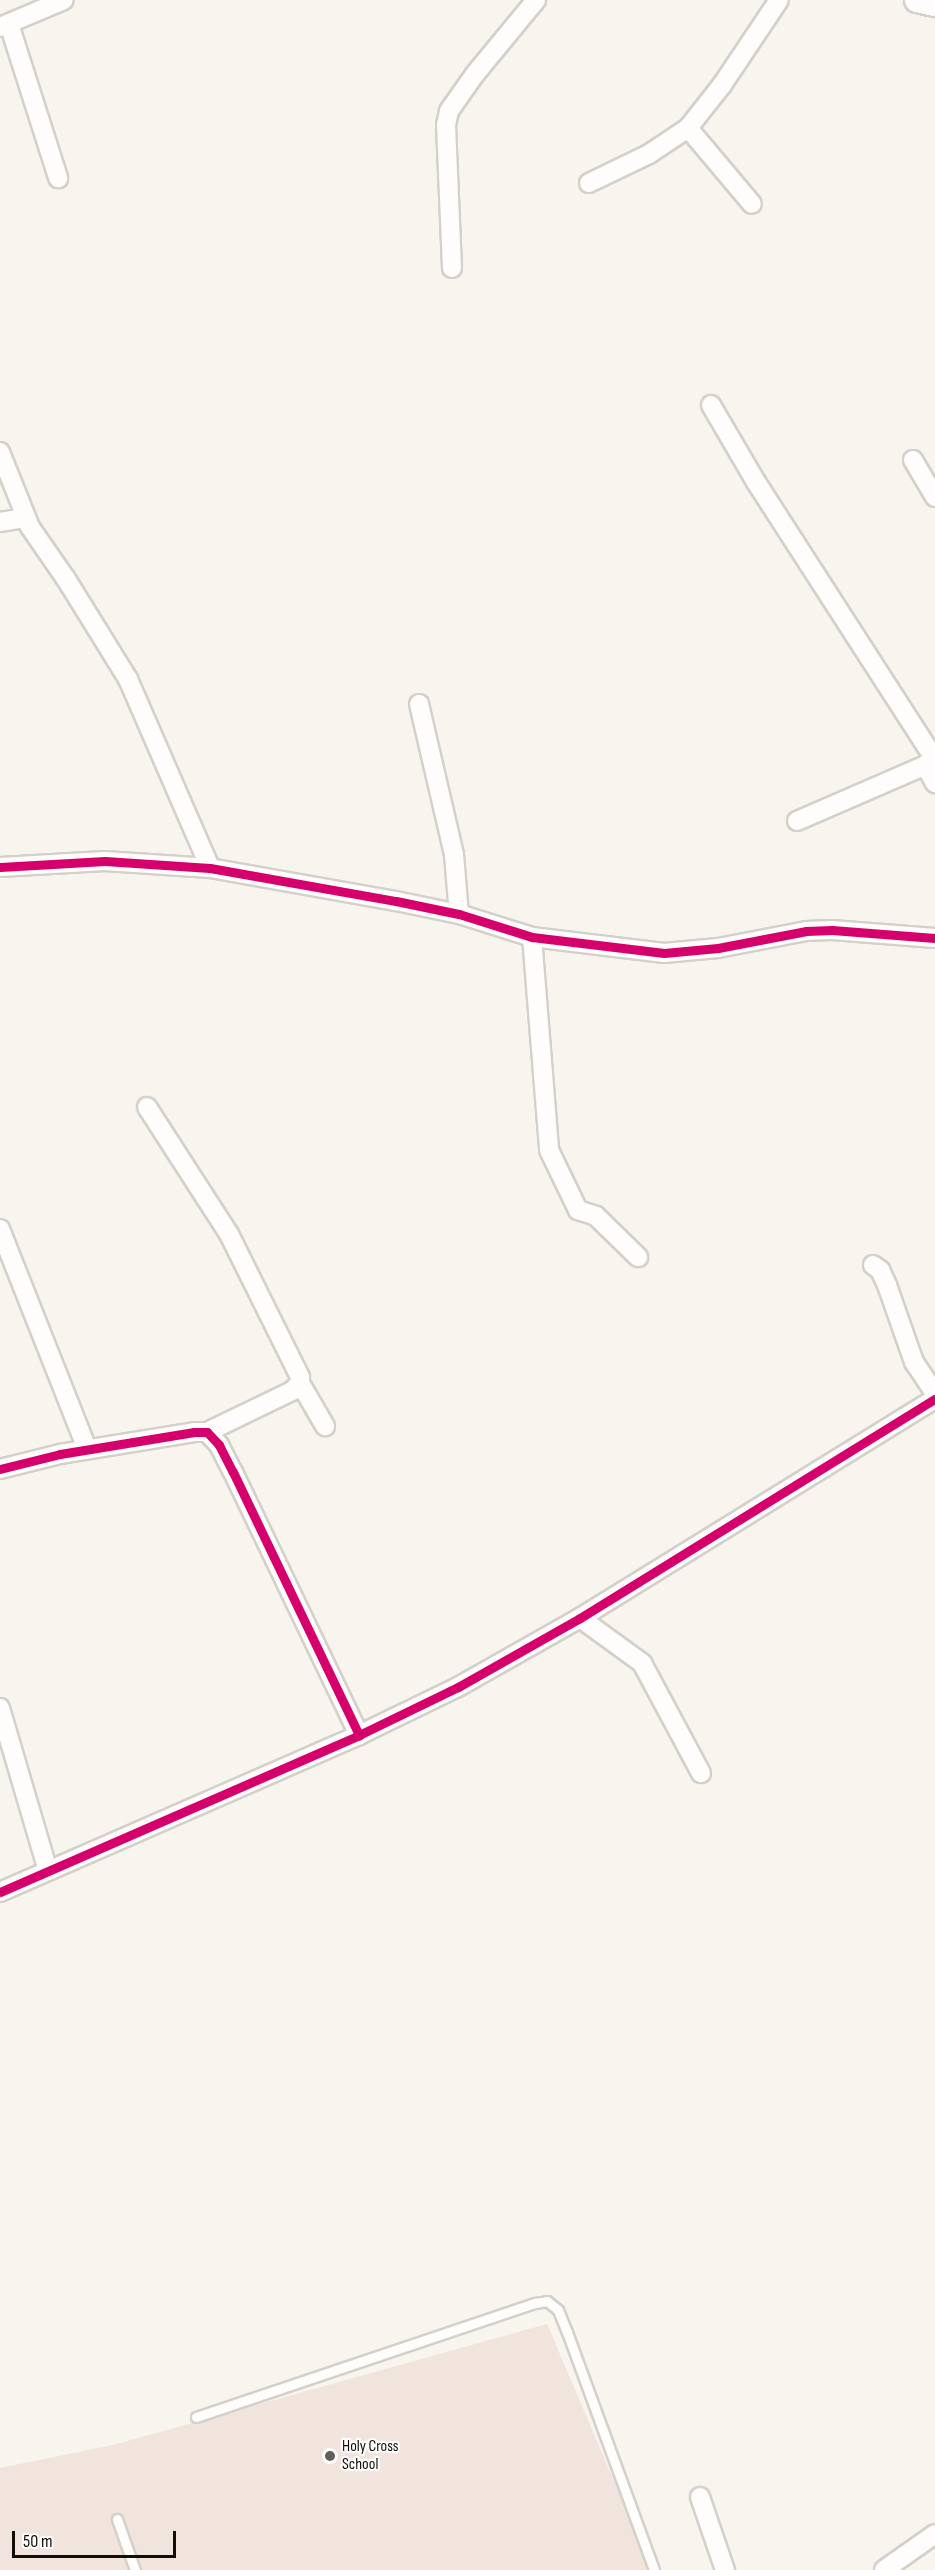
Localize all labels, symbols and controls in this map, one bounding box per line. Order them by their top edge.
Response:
place label: Holy Cross School [342,2437,398,2475]
marker: Holy Cross School [323,2449,337,2463]
scale bar [15,2519,178,2557]
text: 50 m [23,2531,53,2552]

